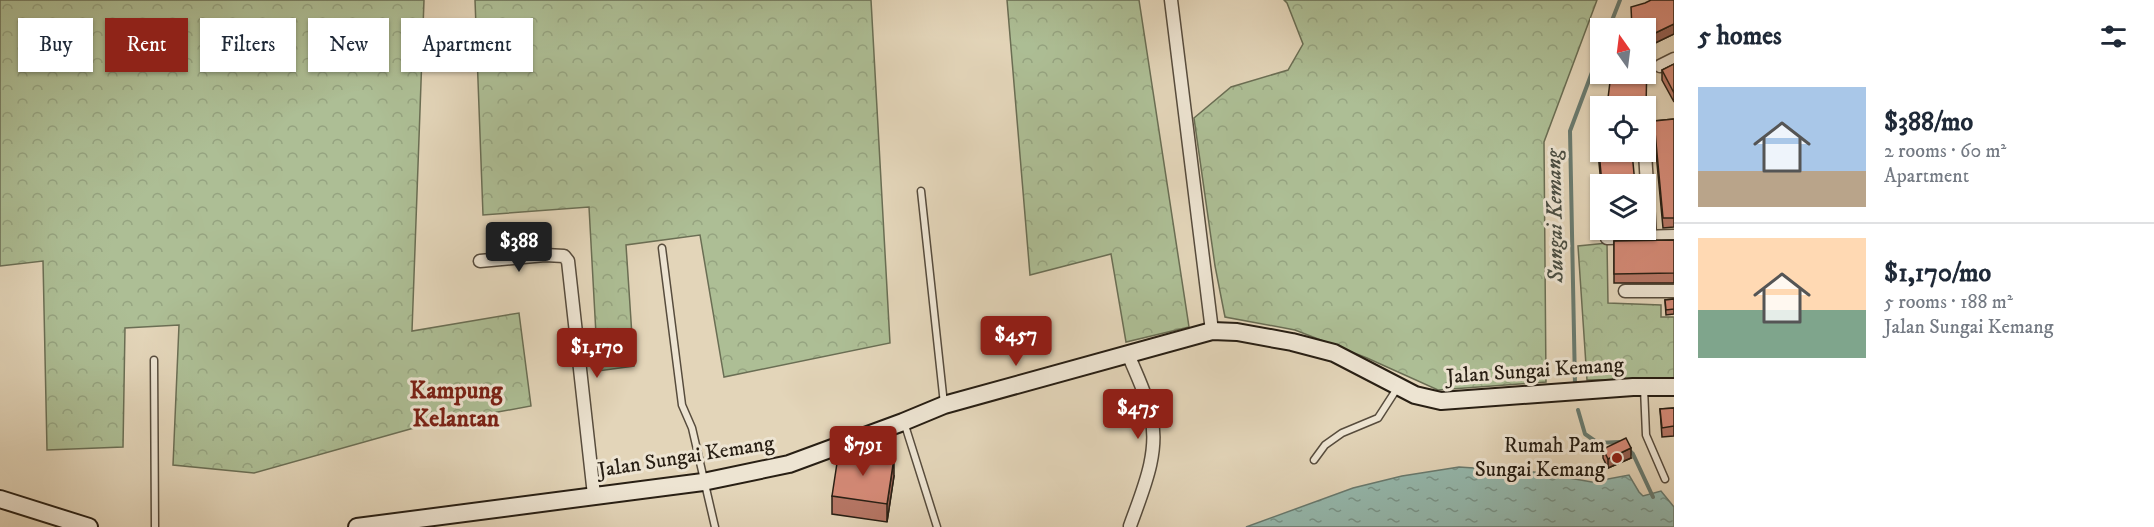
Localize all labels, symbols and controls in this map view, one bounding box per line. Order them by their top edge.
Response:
chip: Buy [18,18,93,72]
chip: Rent [105,18,188,72]
chip: Filters [200,18,296,72]
chip: New [308,18,389,72]
chip: Apartment [401,18,533,72]
north arrow [1590,18,1656,84]
map controls [1590,18,1656,240]
text: 5 homes [1698,20,1782,53]
icon: filters [2097,20,2130,53]
button: locate [1590,96,1656,162]
text: $388/mo [1884,106,1973,139]
icon: home [1746,111,1818,183]
text: 2 rooms · 60 m² [1884,139,2006,164]
water label: Sungai Kemang [1540,147,1570,284]
text: Apartment [1884,164,1969,189]
button: layers [1590,174,1656,240]
pin: $388 [483,222,555,273]
text: $388 [500,229,538,254]
text: $1,170/mo [1884,257,1991,290]
icon: home [1746,262,1818,334]
text: 5 rooms · 188 m² [1884,290,2013,315]
text: Jalan Sungai Kemang [1884,315,2053,340]
pin: $457 [980,316,1052,367]
text: $457 [995,323,1037,348]
pin: $1,170 [548,328,646,379]
text: $1,170 [571,335,623,360]
street label: Jalan Sungai Kemang [1443,352,1625,390]
district label: Kampung Kelantan [410,376,504,434]
pin: $475 [1102,389,1174,440]
text: $475 [1117,396,1159,421]
pin: $791 [827,426,899,477]
street label: Jalan Sungai Kemang [594,430,777,484]
text: $791 [844,433,882,458]
place label: Rumah Pam Sungai Kemang [1475,433,1606,483]
marker: Rumah Pam Sungai Kemang [1610,451,1624,465]

